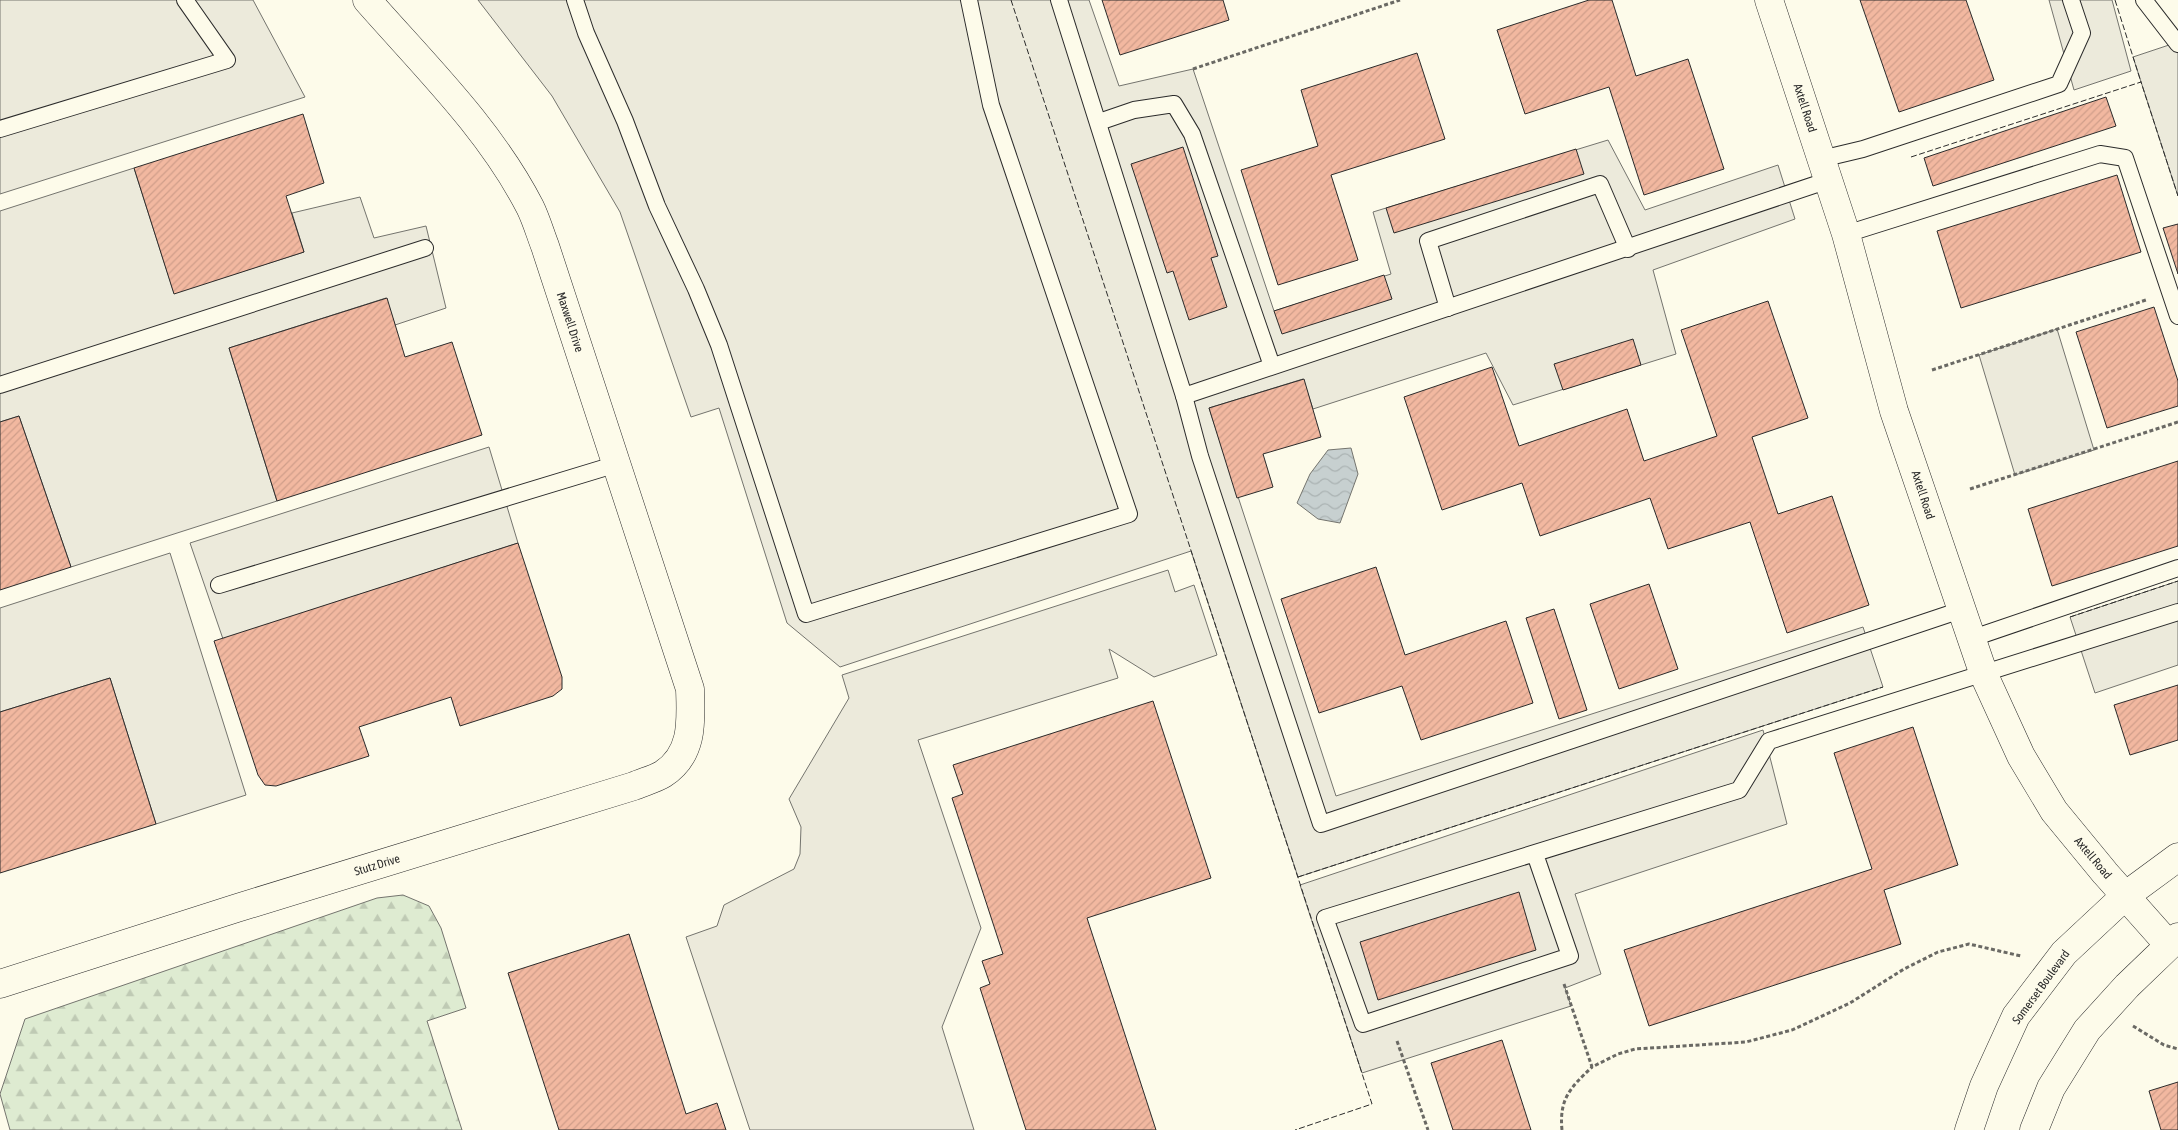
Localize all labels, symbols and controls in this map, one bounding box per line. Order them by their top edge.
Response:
street label: Axtell Road [1791,82,1819,134]
street label: Maxwell Drive [554,290,586,354]
street label: Axtell Road [1909,469,1937,521]
street label: Axtell Road [2071,834,2115,882]
street label: Stutz Drive [352,851,402,879]
street label: Somerset Boulevard [2009,947,2073,1027]

